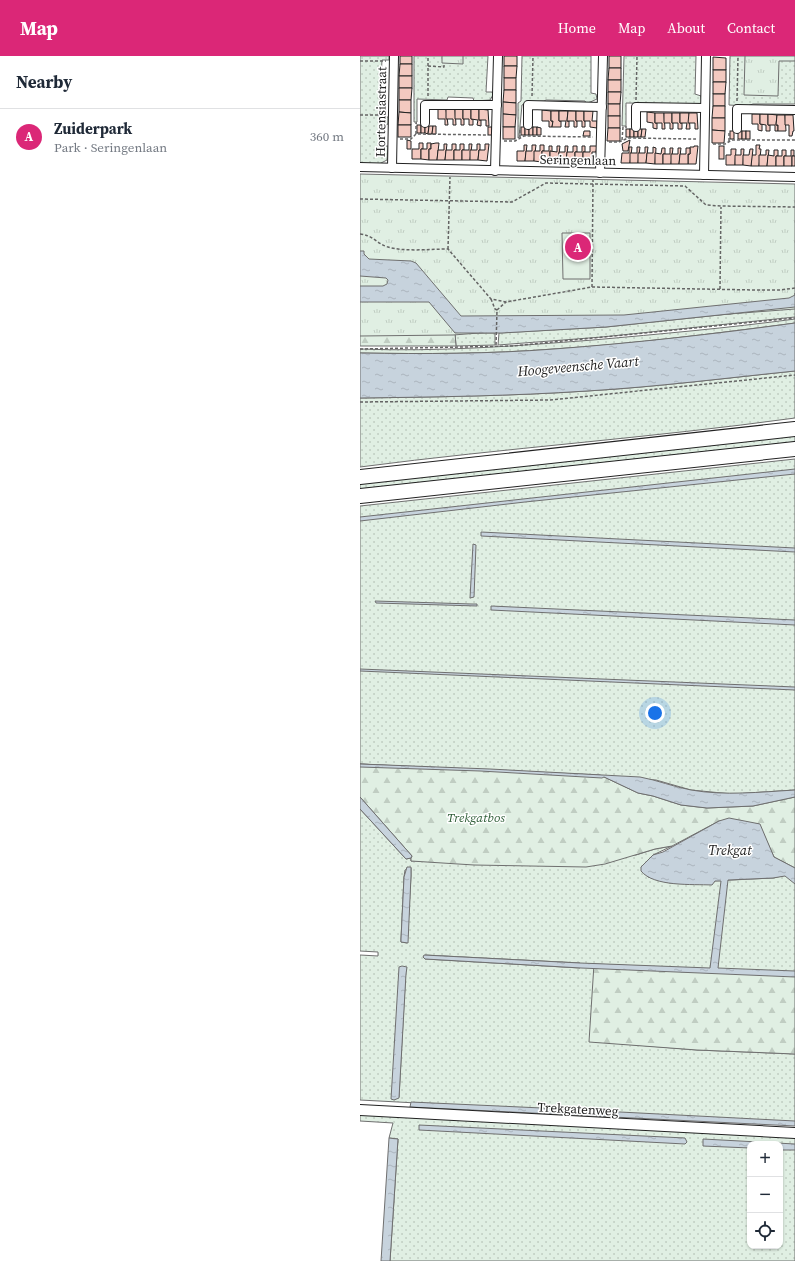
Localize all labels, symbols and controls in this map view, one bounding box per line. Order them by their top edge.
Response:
text: Map [20,15,58,41]
text: Home [558,18,596,38]
text: Map [618,18,645,38]
text: About [667,18,705,38]
text: Contact [727,18,775,38]
street label: Hortensiastraat [372,66,390,157]
text: Nearby [16,70,72,94]
text: Zuiderpark [54,118,132,139]
text: A [25,128,33,145]
text: 360 m [310,128,344,145]
text: Park · Seringenlaan [54,139,167,156]
street label: Seringenlaan [540,151,616,169]
pin: A [565,232,591,262]
water label: Hoogeveensche Vaart [516,351,641,381]
your location [645,703,665,723]
park label: Trekgatbos [447,809,505,826]
water label: Trekgat [708,840,753,860]
street label: Trekgatenweg [537,1098,619,1120]
map controls [747,1141,783,1249]
button: + [747,1141,783,1177]
button: − [747,1177,783,1213]
button: locate [747,1213,783,1249]

